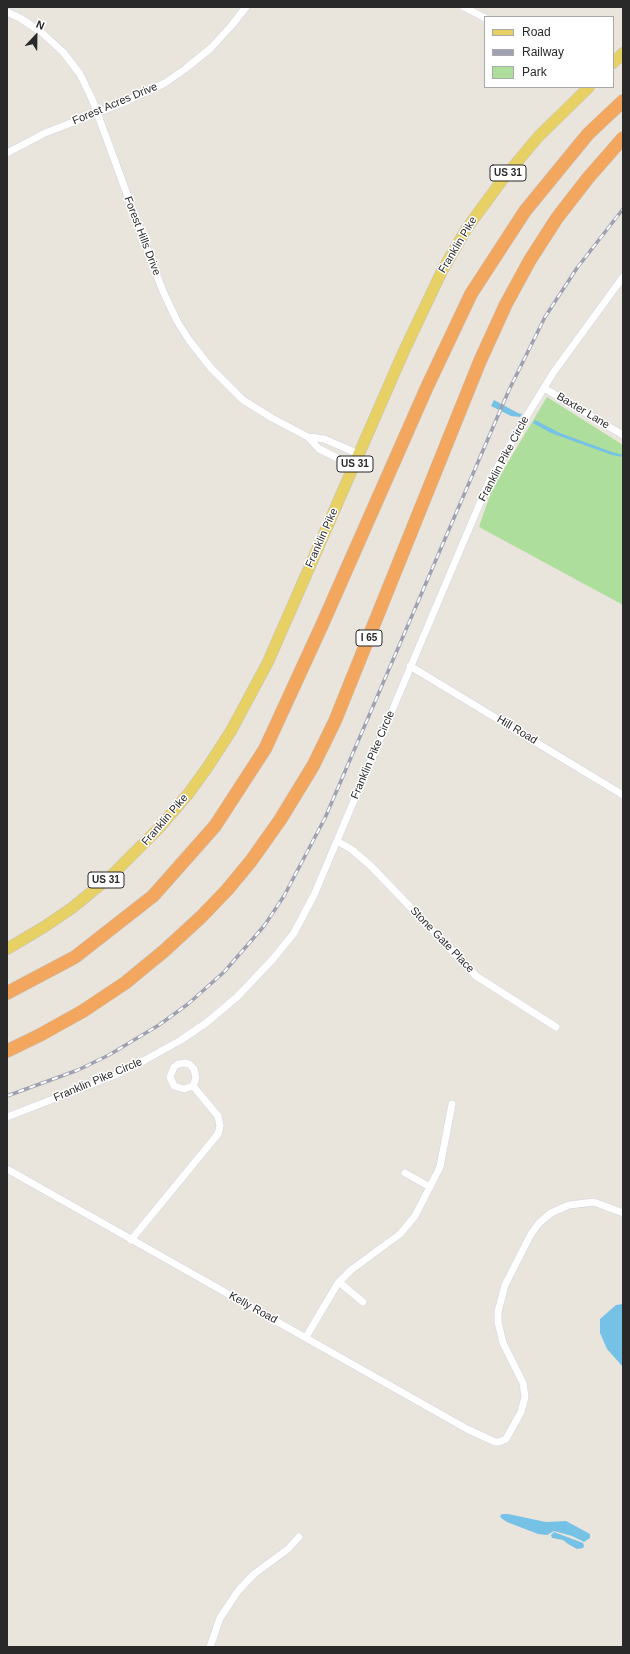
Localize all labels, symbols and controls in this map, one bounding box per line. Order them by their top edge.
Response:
north arrow [16,16,56,56]
legend [484,16,614,88]
text: N [35,18,46,32]
text: Road [522,25,551,39]
text: Railway [522,45,564,59]
text: Park [522,65,547,79]
street label: Forest Acres Drive [71,80,159,128]
road number: US 31 [490,165,526,181]
street label: Forest Hills Drive [121,195,163,277]
street label: Franklin Pike [436,214,480,276]
street label: Baxter Lane [554,390,612,432]
street label: Franklin Pike Circle [476,414,532,504]
road number: US 31 [337,456,373,472]
street label: Franklin Pike [303,506,341,570]
road number: I 65 [356,630,382,646]
street label: Franklin Pike Circle [348,709,398,801]
street label: Hill Road [494,713,540,747]
street label: Franklin Pike [139,792,191,848]
road number: US 31 [88,872,124,888]
street label: Stone Gate Place [407,904,477,976]
street label: Franklin Pike Circle [52,1055,144,1105]
street label: Kelly Road [227,1289,279,1327]

